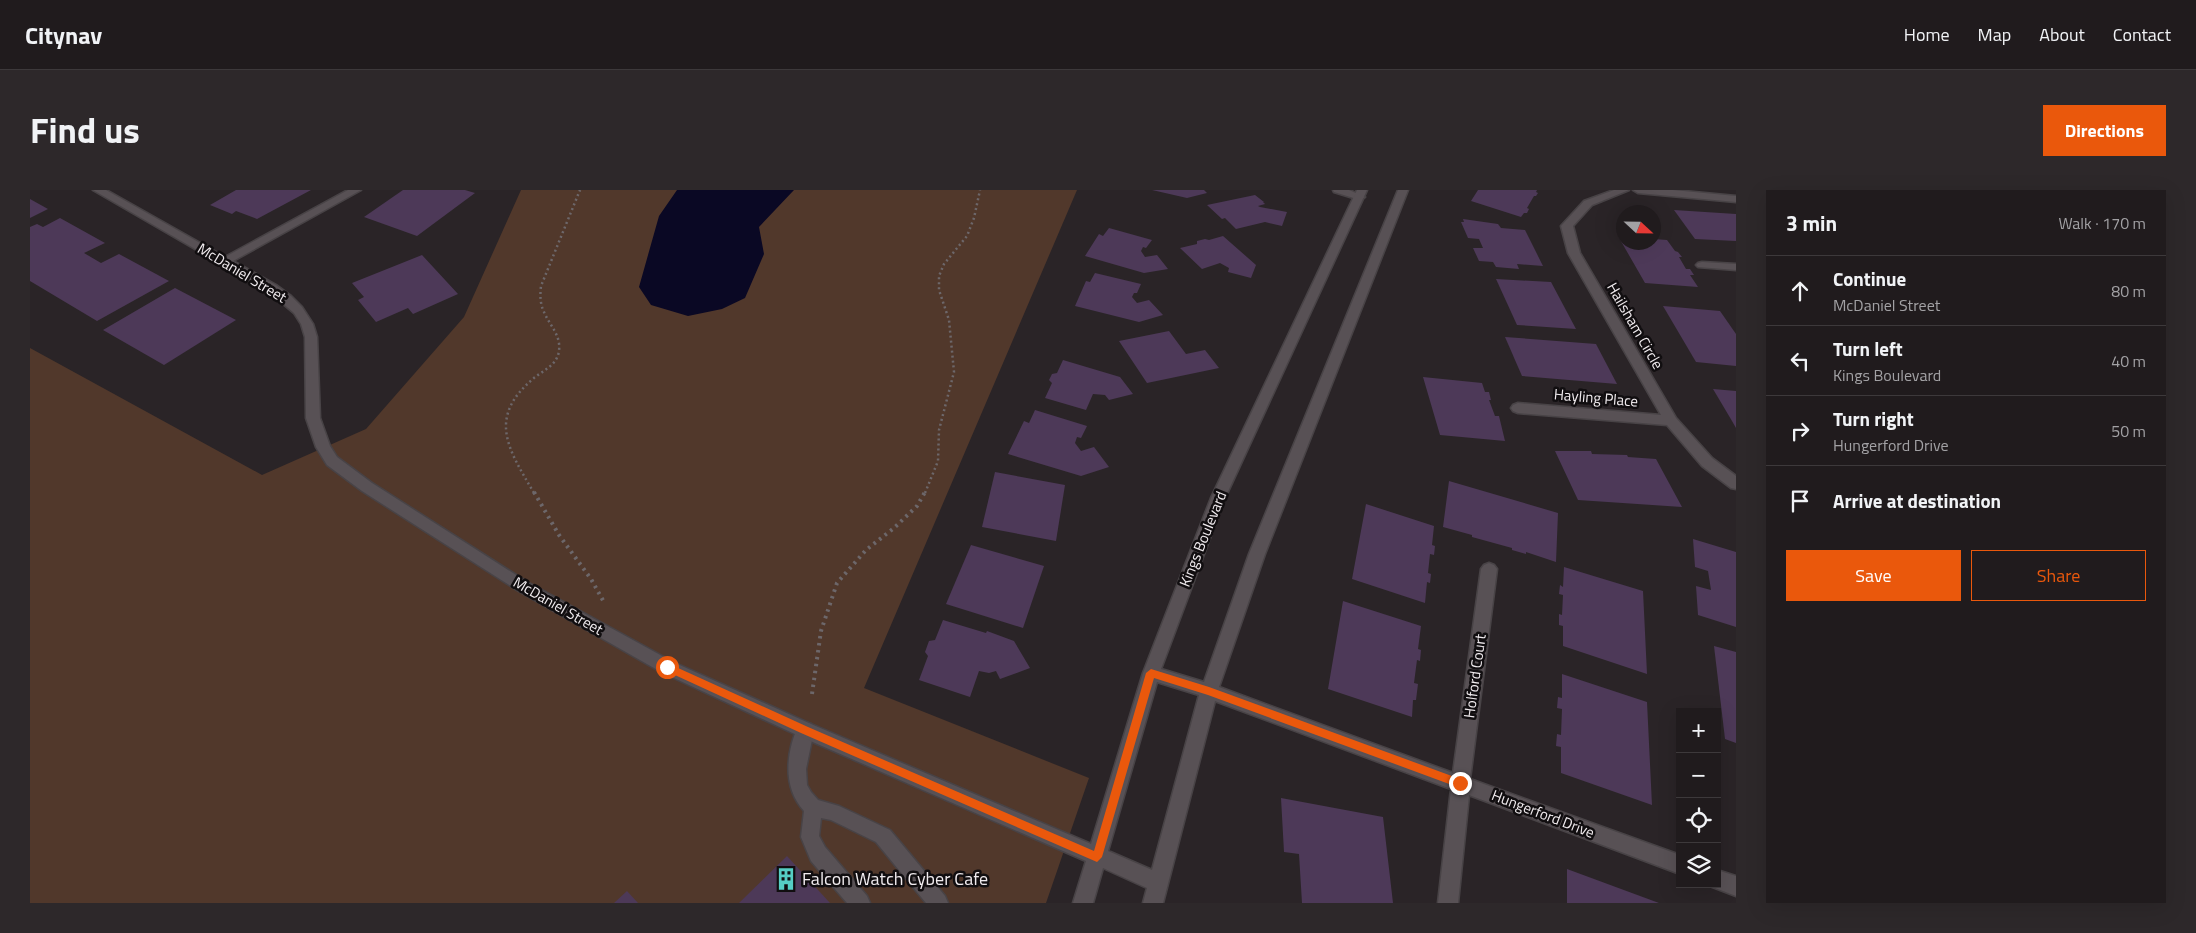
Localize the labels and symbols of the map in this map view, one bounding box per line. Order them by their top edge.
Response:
north arrow [1616,205,1661,250]
street label: McDaniel Street [193,237,292,309]
street label: Hailsham Circle [1601,278,1670,373]
street label: Hayling Place [1553,382,1639,413]
street label: Kings Boulevard [1173,487,1232,590]
street label: McDaniel Street [509,570,608,641]
street label: Holford Court [1457,632,1492,720]
route start [656,656,679,679]
route end [1449,772,1472,795]
street label: Hungerford Drive [1488,783,1598,844]
place label: Falcon Watch Cyber Cafe [802,865,988,892]
building icon: Falcon Watch Cyber Cafe [773,866,799,892]

